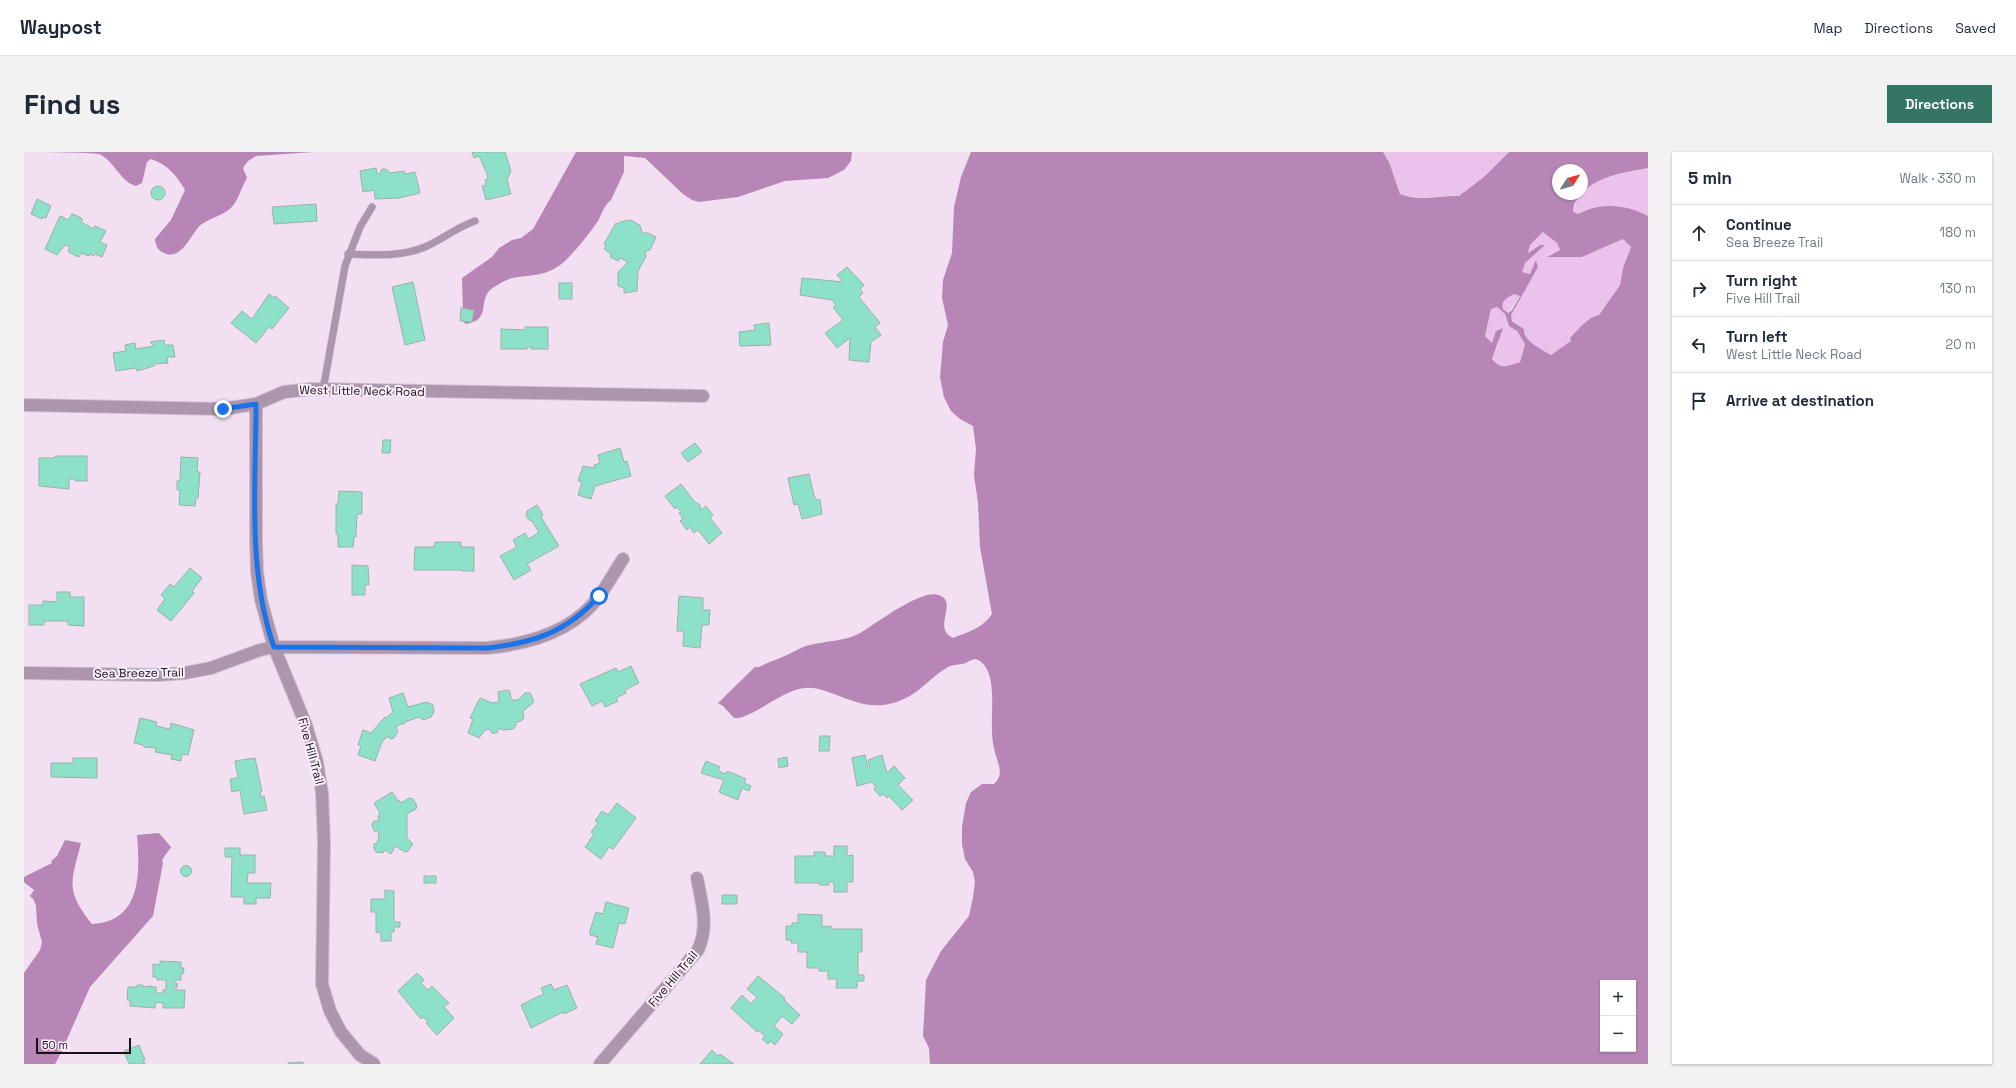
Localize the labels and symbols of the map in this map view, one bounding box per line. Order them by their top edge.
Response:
north arrow [1552,164,1588,200]
street label: West Little Neck Road [299,382,425,400]
route end [214,400,232,418]
route start [590,587,608,605]
street label: Sea Breeze Trail [94,664,184,682]
street label: Five Hill Trail [294,716,328,786]
street label: Five Hill Trail [645,948,701,1010]
scale bar [36,1036,131,1055]

